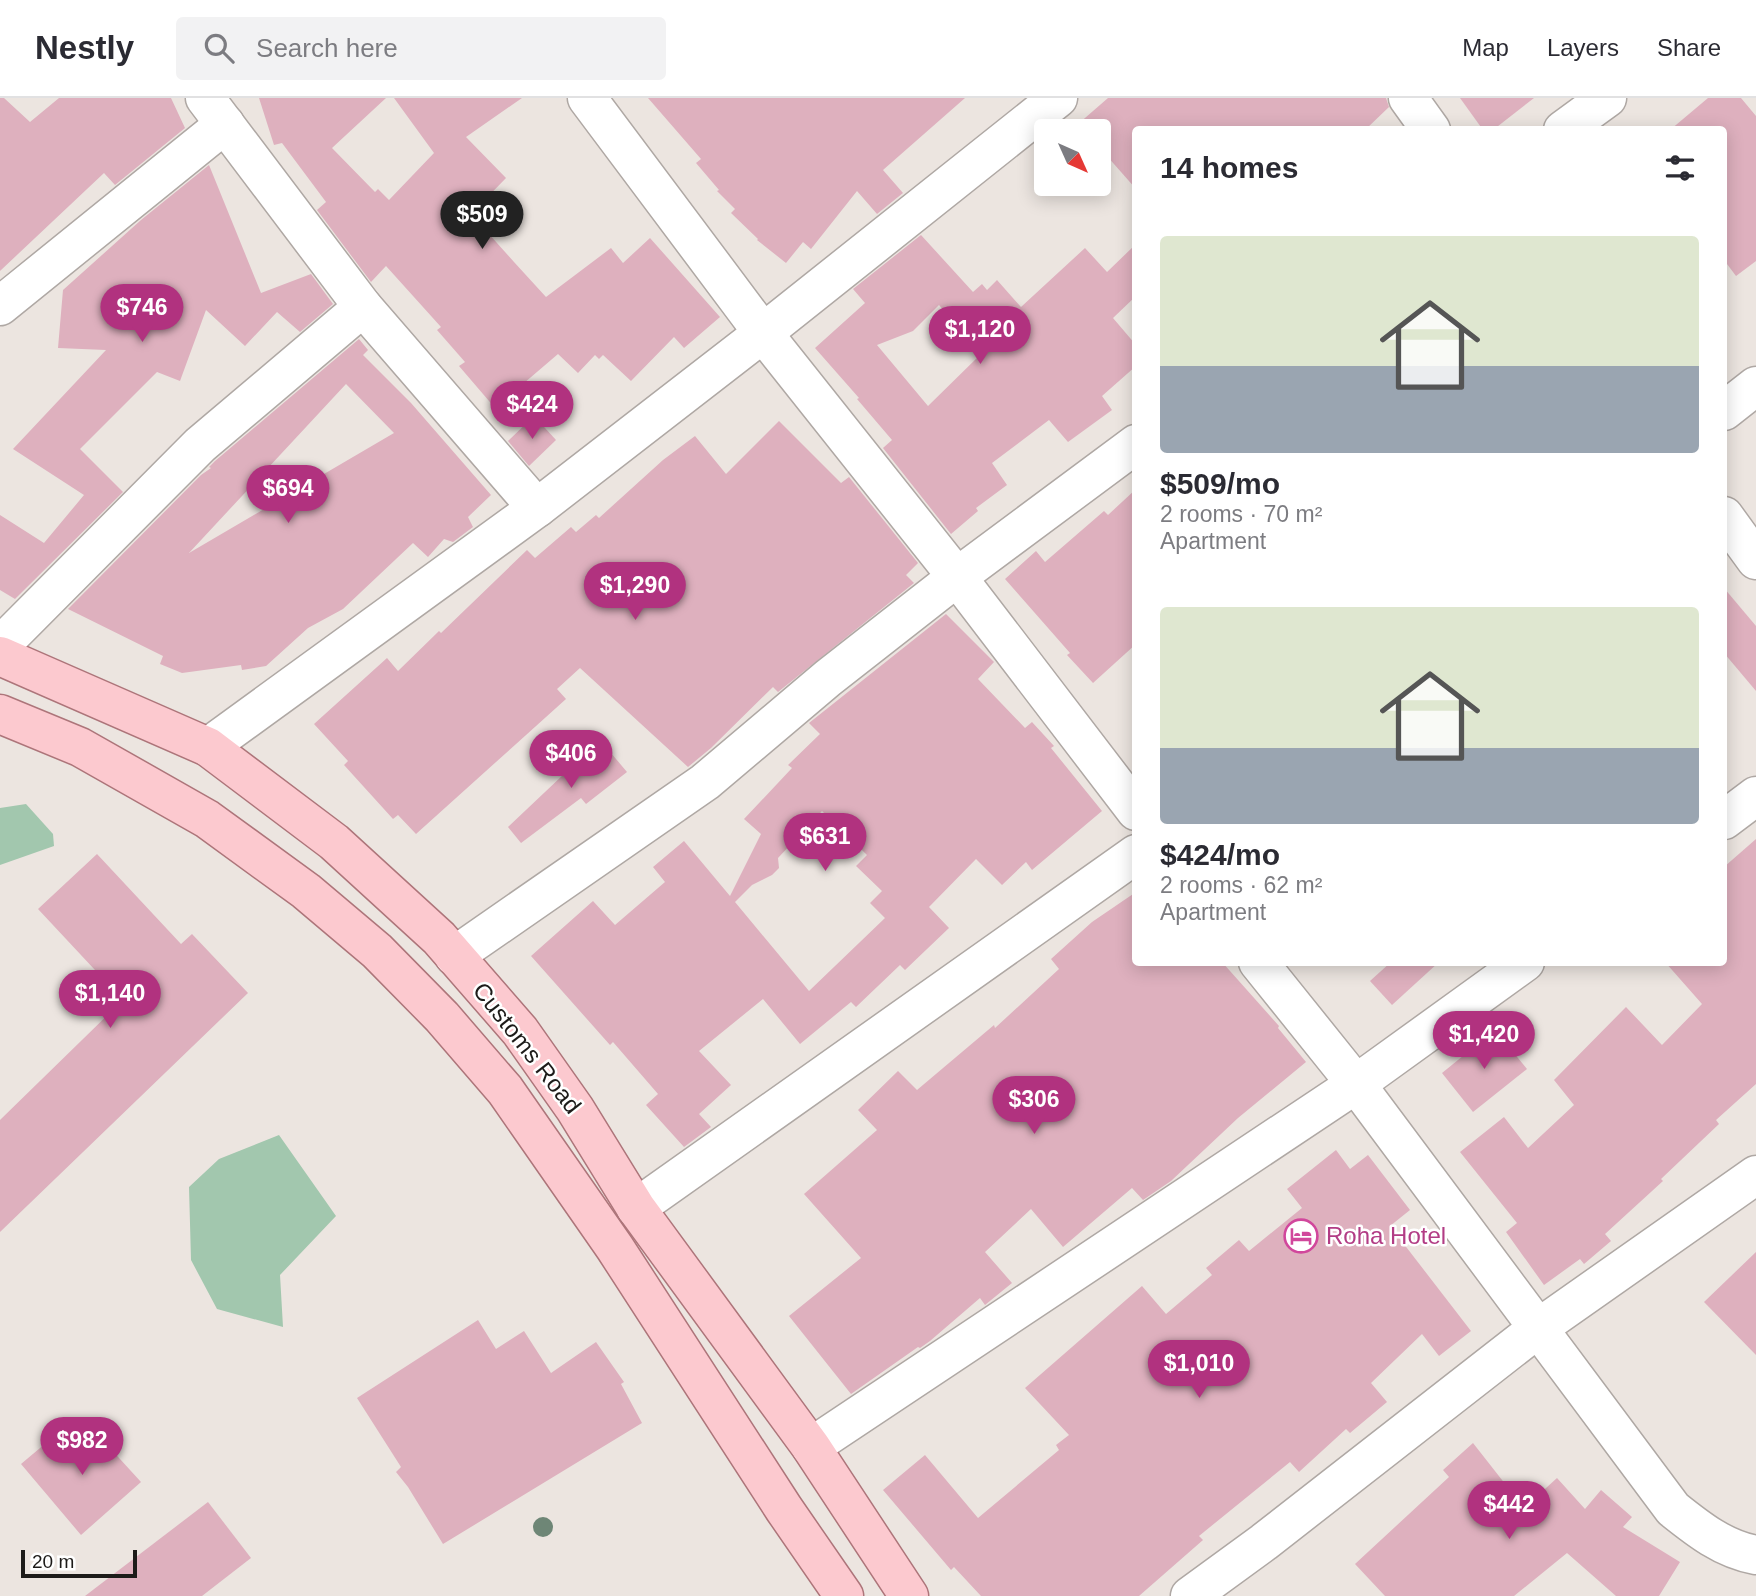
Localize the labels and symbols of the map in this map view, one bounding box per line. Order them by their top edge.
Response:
north arrow [1034,119,1111,196]
pin: $509 [441,192,523,251]
pin: $746 [101,285,183,344]
pin: $1,120 [923,306,1037,366]
pin: $424 [491,382,573,441]
pin: $694 [247,466,329,525]
pin: $1,290 [578,562,692,622]
pin: $406 [530,730,612,790]
pin: $631 [784,814,866,873]
pin: $1,140 [53,970,167,1030]
street label: Customs Road [468,977,587,1119]
pin: $1,420 [1427,1012,1541,1071]
pin: $306 [993,1076,1075,1136]
hotel icon: Roha Hotel [1282,1217,1320,1255]
place label: Roha Hotel [1326,1222,1446,1249]
pin: $1,010 [1142,1340,1256,1400]
pin: $982 [41,1418,123,1477]
pin: $442 [1468,1482,1550,1541]
scale bar [21,1547,136,1579]

